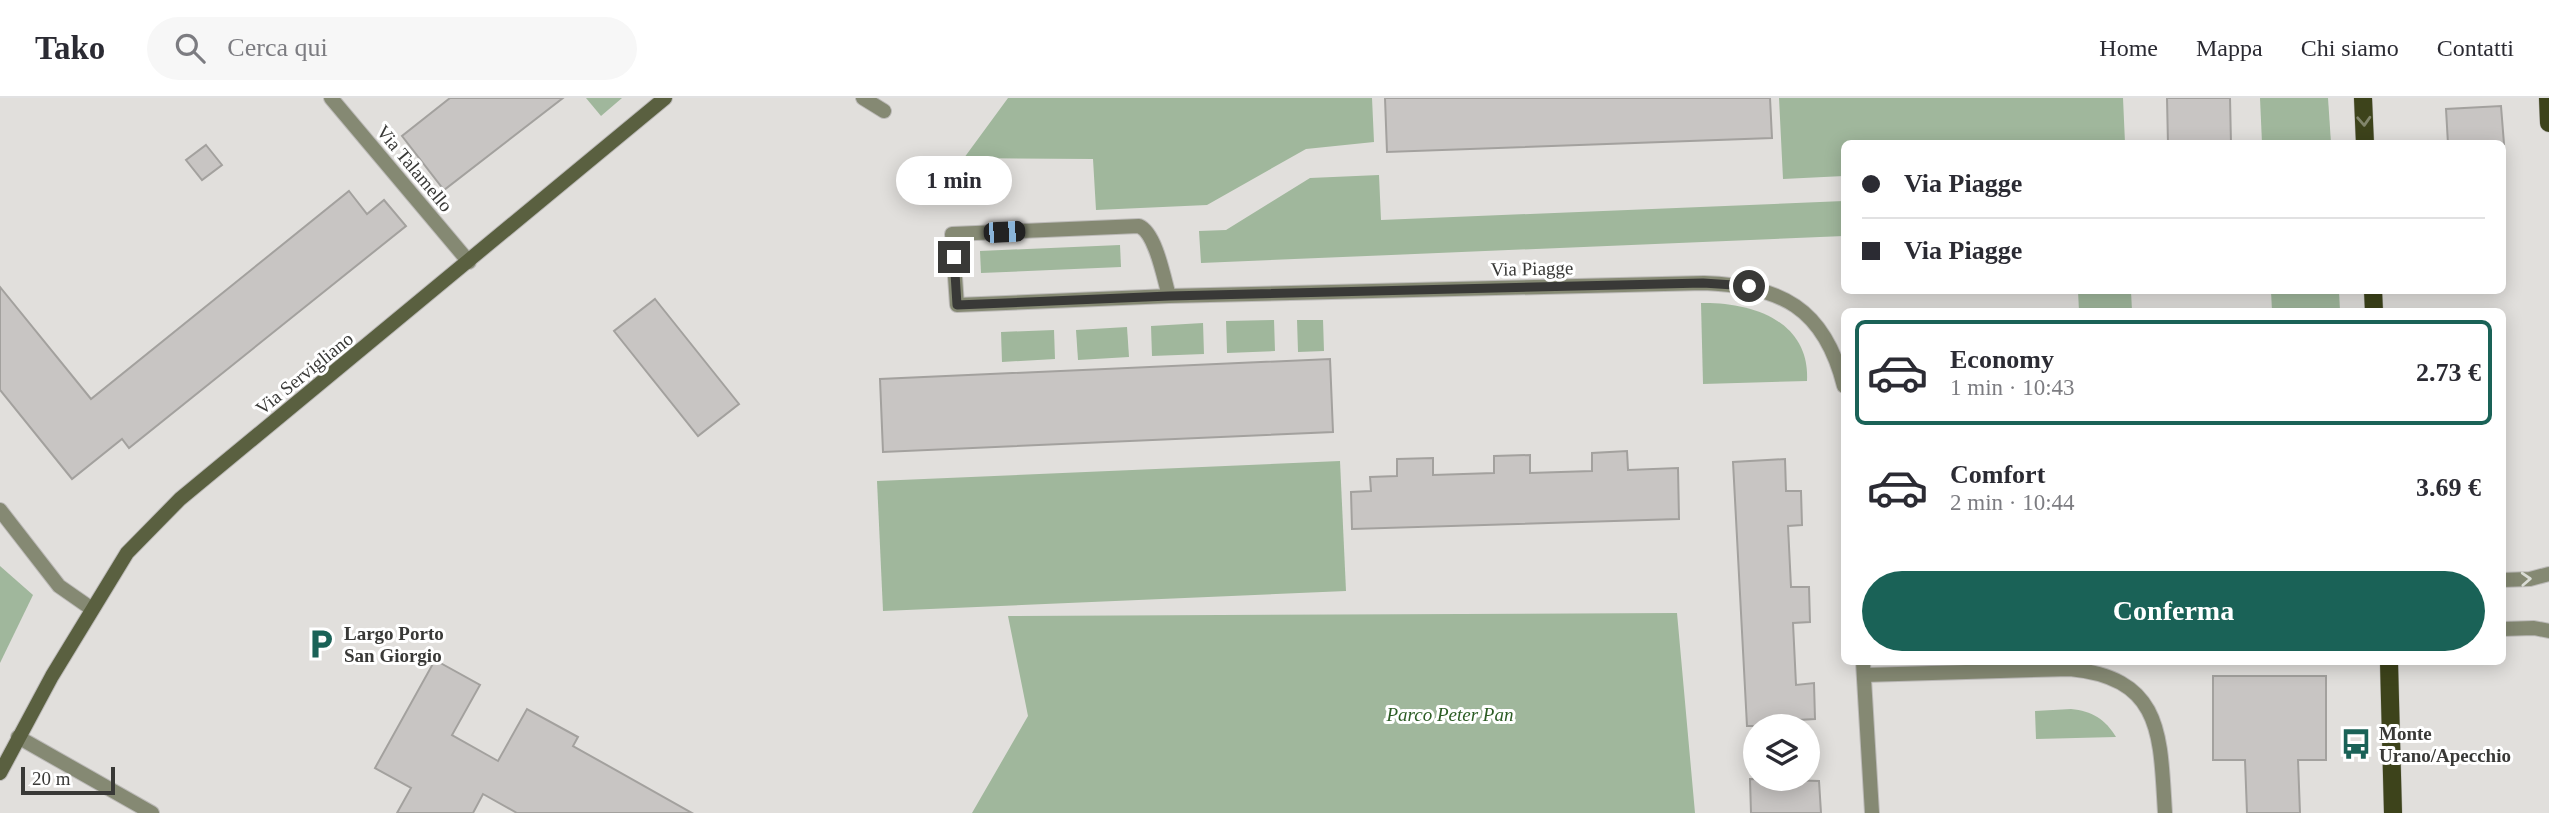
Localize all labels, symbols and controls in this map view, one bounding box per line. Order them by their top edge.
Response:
search box [147,17,637,80]
icon: search [171,29,209,67]
text: Tako [35,30,105,66]
text: Cerca qui [227,33,328,62]
text: Home [2099,35,2158,61]
text: Mappa [2196,35,2263,61]
text: Chi siamo [2301,35,2399,61]
text: Contatti [2437,35,2514,61]
one-way arrow [2356,116,2371,127]
street label: Via Talamello [372,121,457,216]
callout: 1 min [896,156,1012,204]
text: 1 min [926,168,982,193]
text: Via Piagge [1904,169,2022,198]
car [983,220,1026,244]
text: Via Piagge [1904,236,2022,265]
route end [938,241,970,273]
street label: Via Piagge [1490,257,1574,280]
route start [1733,270,1765,302]
street label: Via Servigliano [252,328,357,419]
icon: car [1866,341,1929,404]
text: Economy [1950,345,2054,374]
text: 2.73 € [2416,358,2481,387]
text: 1 min · 10:43 [1950,375,2075,400]
icon: car [1866,456,1929,519]
text: Comfort [1950,460,2045,489]
text: 3.69 € [2416,473,2481,502]
text: 2 min · 10:44 [1950,490,2075,515]
button: Conferma [1862,571,2485,651]
one-way arrow [2521,572,2532,587]
place label: Largo Porto San Giorgio [344,623,444,666]
parking icon: Largo Porto San Giorgio [304,627,338,661]
park label: Parco Peter Pan [1386,704,1513,725]
map controls [1743,714,1820,791]
button: layers [1743,714,1820,791]
place label: Monte Urano/Apecchio [2379,723,2511,766]
bus stop icon: Monte Urano/Apecchio [2339,727,2373,761]
scale bar [21,764,116,796]
text: 20 m [32,768,71,789]

